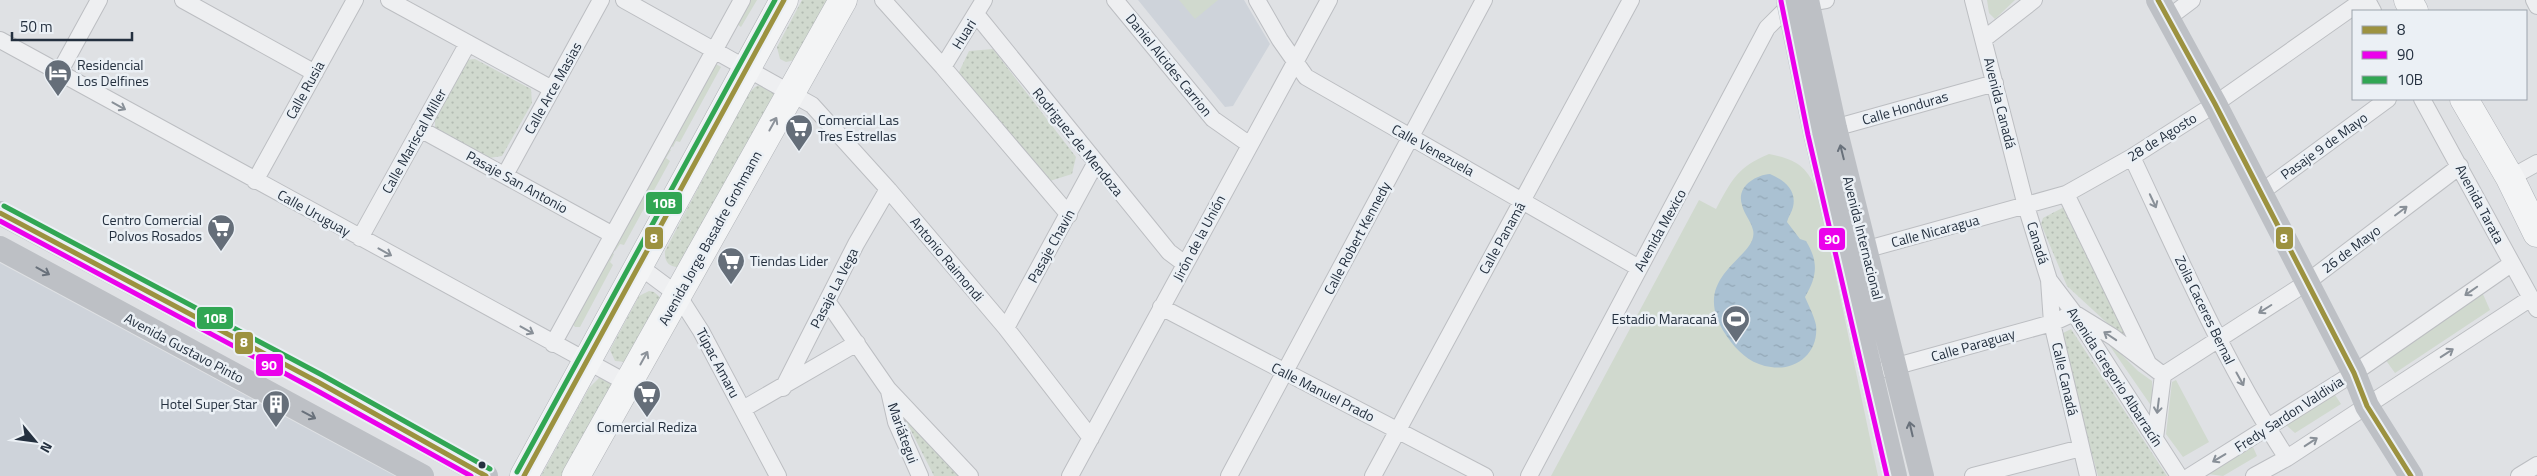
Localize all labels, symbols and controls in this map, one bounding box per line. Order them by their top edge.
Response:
street label: Daniel Alcides Carrion [1121,9,1218,121]
scale bar [12,10,132,42]
legend [2352,10,2527,100]
text: 50 m [20,15,53,38]
street label: Huari [946,15,981,53]
text: 8 [2397,18,2405,41]
street label: Calle Arce Masias [519,38,587,138]
text: 90 [2397,43,2414,66]
place label: Residencial Los Delfines [77,54,149,91]
street label: Avenida Canadá [1979,55,2022,151]
street label: Calle Rusia [280,57,329,123]
hotel icon: Residencial Los Delfines [43,58,73,97]
text: 10B [2397,68,2423,91]
street label: Rodriguez de Mendoza [1028,83,1129,200]
street label: Calle Mariscal Miller [376,84,451,197]
street label: Calle Honduras [1859,85,1950,130]
one-way arrow [112,101,127,111]
street label: 28 de Agosto [2123,107,2200,166]
street label: Pasaje 9 de Mayo [2276,107,2372,184]
place label: Comercial Las Tres Estrellas [818,109,899,146]
supermarket icon: Comercial Las Tres Estrellas [784,113,814,152]
one-way arrow [768,116,778,131]
street label: Calle Venezuela [1388,118,1478,181]
street label: Pasaje San Antonio [463,145,572,218]
one-way arrow [1836,145,1846,161]
street label: Avenida Jorge Basadre Grohmann [653,147,766,329]
street label: Avenida Tarata [2451,161,2510,247]
street label: Avenida Internacional [1838,174,1889,302]
street label: Calle Robert Kennedy [1318,177,1395,298]
street label: Calle Uruguay [274,184,355,241]
street label: Avenida Mexico [1628,185,1691,275]
line badge: 10B [645,191,683,215]
street label: Jirón de la Unión [1167,191,1230,285]
text: 10B [652,192,676,213]
one-way arrow [2148,194,2158,209]
street label: Calle Panamá [1473,198,1530,278]
street label: Pasaje Chavin [1022,205,1079,286]
one-way arrow [2394,206,2408,216]
place label: Centro Comercial Polvos Rosados [102,209,202,246]
street label: Calle Nicaragua [1888,209,1981,252]
street label: Antonio Raimondi [906,212,989,306]
supermarket icon: Centro Comercial Polvos Rosados [206,213,236,252]
street label: Canadá [2022,219,2055,267]
street label: 26 de Mayo [2317,219,2385,278]
line badge: 8 [644,226,664,250]
line badge: 8 [2275,226,2294,250]
text: 8 [650,227,658,248]
line badge: 90 [1818,227,1846,251]
text: 8 [2280,227,2288,248]
text: 90 [1824,228,1840,249]
street label: Pasaje La Vega [804,244,863,332]
supermarket icon: Tiendas Lider [716,246,746,285]
one-way arrow [377,247,391,257]
place label: Tiendas Lider [750,250,828,271]
street label: Zoila Caceres Bernal [2170,252,2241,368]
one-way arrow [35,267,49,277]
one-way arrow [2464,286,2478,296]
street label: Avenida Gregorio Albarracín [2062,303,2168,451]
sports icon: Estadio Maracaná [1721,304,1751,343]
one-way arrow [2258,304,2272,314]
line badge: 10B [196,306,234,330]
street label: Avenida Gustavo Pinto [121,307,248,388]
text: 10B [203,307,227,328]
place label: Estadio Maracaná [1612,308,1717,329]
street label: Calle Paraguay [1928,322,2018,367]
street label: Túpac Amaru [691,324,746,401]
one-way arrow [519,326,534,335]
one-way arrow [2103,330,2117,341]
line badge: 8 [234,331,254,355]
text: 8 [240,331,248,352]
street label: Calle Canadá [2047,340,2084,418]
one-way arrow [2440,348,2454,358]
one-way arrow [639,351,649,366]
line badge: 90 [255,353,284,377]
text: 90 [261,354,277,375]
street label: Calle Manuel Prado [1268,356,1378,427]
street label: Fredy Sardon Valdivia [2230,370,2347,457]
one-way arrow [2235,371,2245,386]
supermarket icon: Comercial Rediza [632,379,662,418]
building icon: Hotel Super Star [261,389,291,428]
place label: Hotel Super Star [160,393,257,414]
one-way arrow [2153,398,2163,414]
street label: Mariátegui [883,399,924,466]
one-way arrow [301,411,316,420]
north arrow [10,416,60,466]
place label: Comercial Rediza [597,416,697,437]
one-way arrow [1906,421,1915,437]
one-way arrow [2304,437,2318,447]
text: N [35,438,58,457]
one-way arrow [2212,454,2226,464]
unlabelled marker [477,460,487,470]

